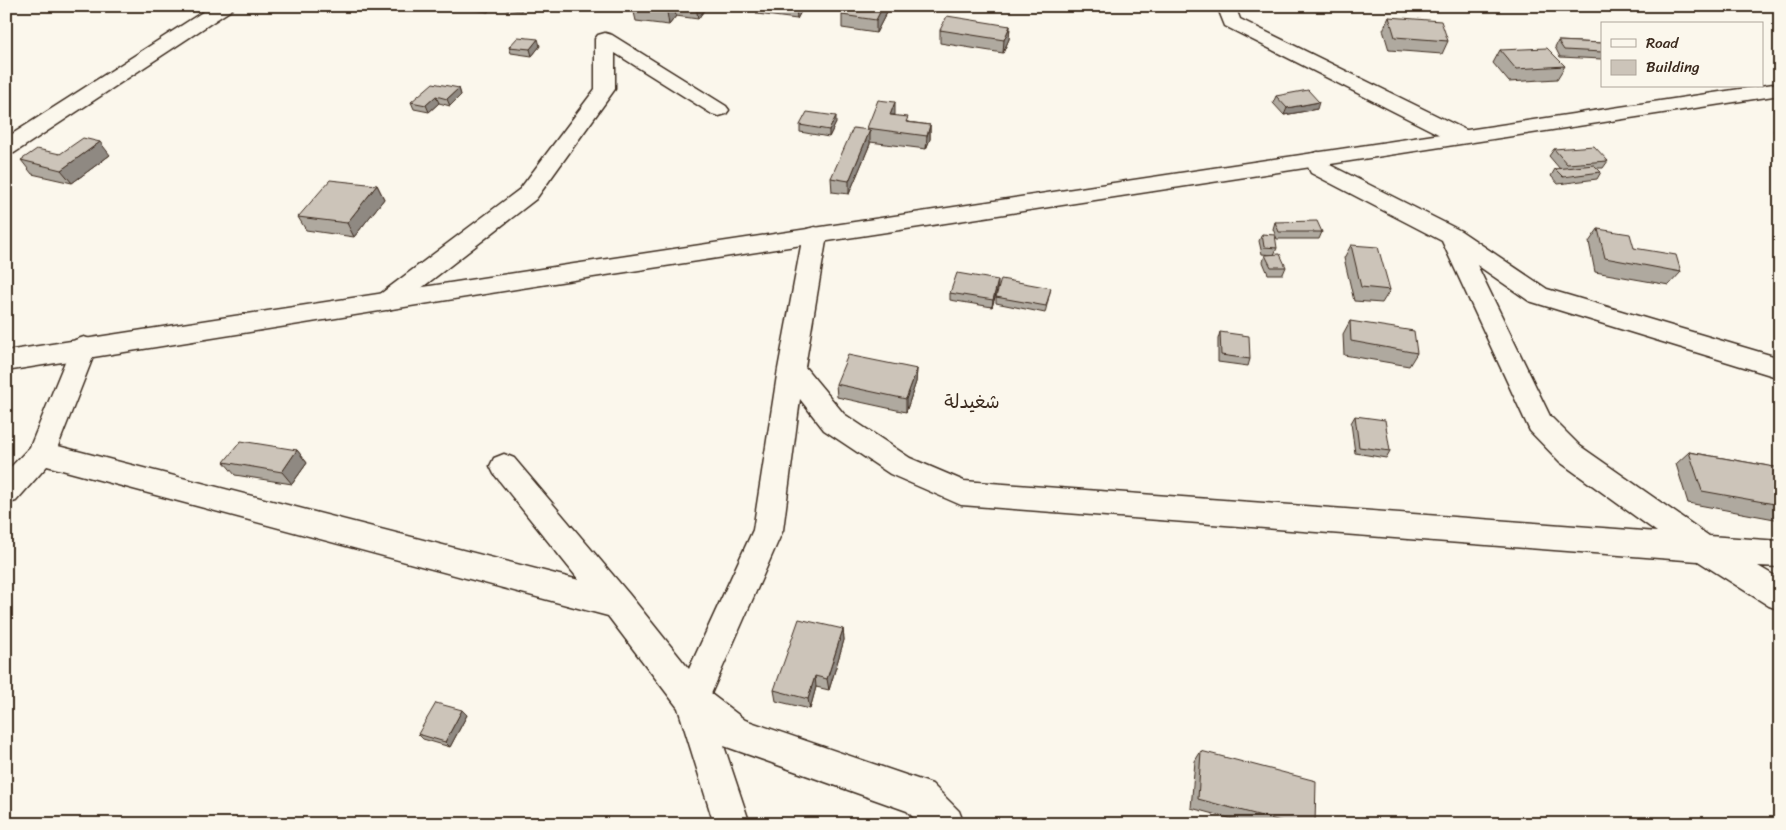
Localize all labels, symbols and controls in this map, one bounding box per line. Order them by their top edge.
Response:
legend [1601,22,1764,88]
text: Road [1646,30,1679,56]
text: Building [1646,54,1700,80]
district label: شغيدلة [944,385,1000,418]

